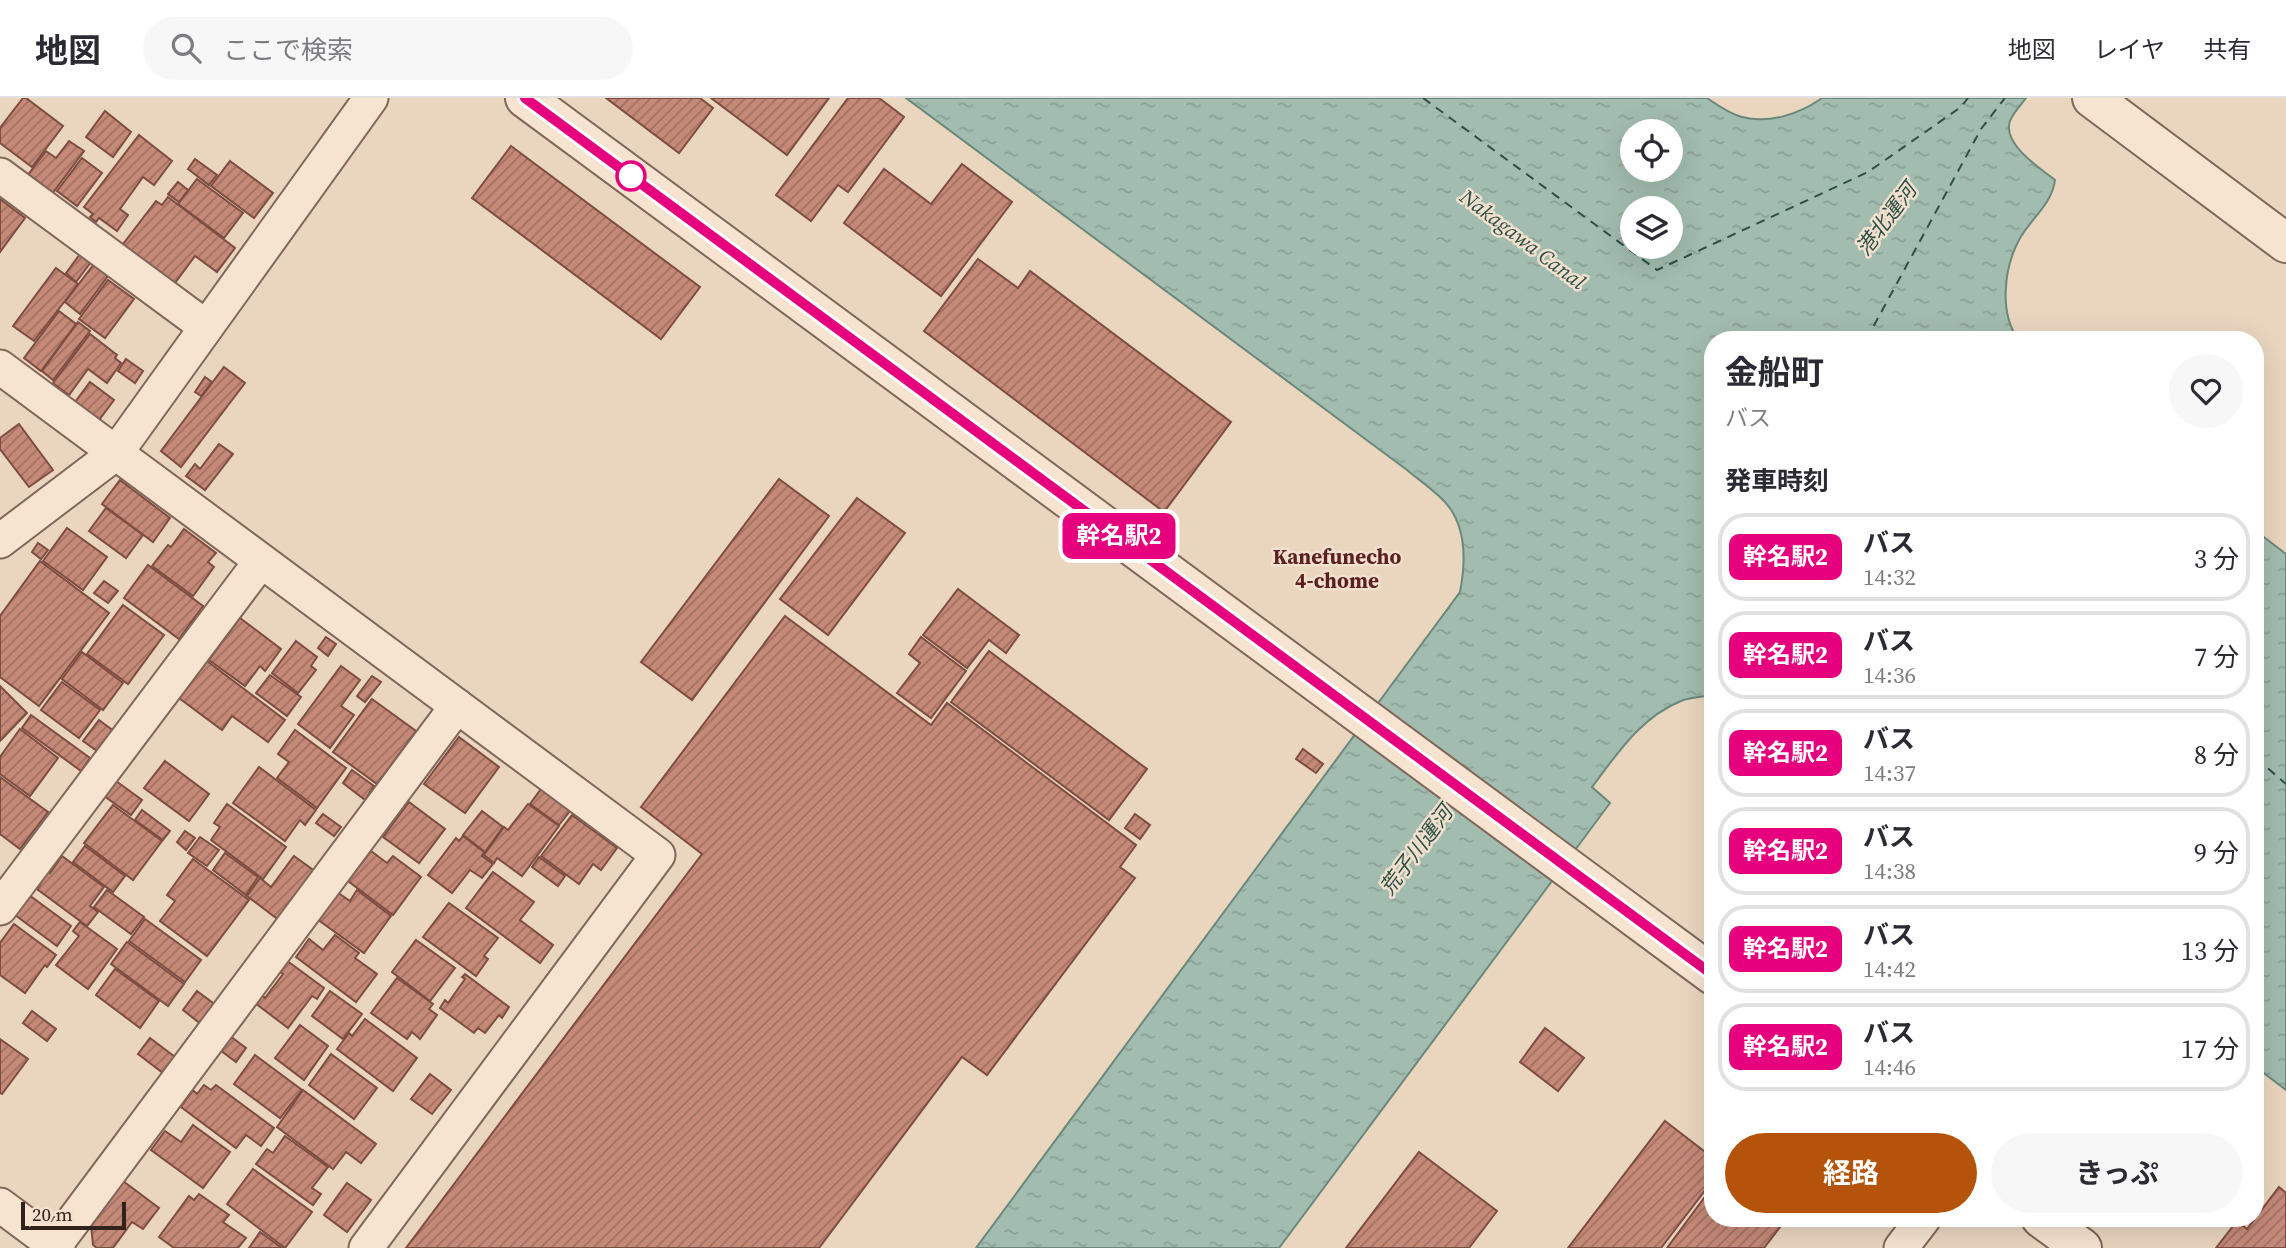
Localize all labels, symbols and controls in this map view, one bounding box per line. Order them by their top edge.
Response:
search box [143,17,633,80]
text: 地図 [35,28,101,73]
icon: search [167,29,205,67]
text: ここで検索 [223,32,353,68]
text: 地図 [2008,33,2056,66]
text: レイヤ [2094,33,2165,66]
text: 共有 [2203,33,2251,66]
map controls [1620,119,1683,259]
button: locate [1620,119,1683,182]
unlabelled marker [616,161,646,191]
water label: 港北運河 [1849,174,1925,261]
water label: Nakagawa Canal [1453,182,1592,296]
button: layers [1620,196,1683,259]
text: 金船町 [1725,350,1824,395]
button: heart [2169,354,2243,428]
text: バス [1725,402,1771,434]
text: 発車時刻 [1725,463,1829,499]
line badge: 幹名駅2 [1070,513,1168,559]
text: 幹名駅2 [1076,519,1162,552]
text: バス [1863,525,1915,561]
text: 幹名駅2 [1743,540,1828,573]
text: 3 分 [2194,541,2239,577]
district label: Kanefunecho 4-chome [1273,542,1401,595]
text: 14:32 [1863,561,1916,593]
text: バス [1863,623,1915,659]
text: 幹名駅2 [1743,638,1828,671]
text: 7 分 [2194,639,2239,675]
text: 14:36 [1863,659,1916,691]
text: バス [1863,721,1915,757]
text: 幹名駅2 [1743,736,1828,769]
text: 8 分 [2194,737,2239,773]
text: 14:37 [1863,757,1916,789]
water label: 荒子川運河 [1373,796,1462,901]
text: バス [1863,819,1915,855]
text: 幹名駅2 [1743,834,1828,867]
text: 9 分 [2194,835,2239,871]
text: 14:38 [1863,855,1916,887]
text: バス [1863,917,1915,953]
text: 幹名駅2 [1743,932,1828,965]
text: 13 分 [2181,933,2239,969]
text: 14:42 [1863,953,1916,985]
text: バス [1863,1015,1915,1051]
text: 幹名駅2 [1743,1030,1828,1063]
text: 17 分 [2181,1031,2239,1067]
text: 14:46 [1863,1051,1916,1083]
button: 経路 [1725,1133,1977,1213]
button: きっぷ [1991,1133,2243,1213]
scale bar [21,1199,126,1231]
text: 20 m [32,1201,73,1227]

